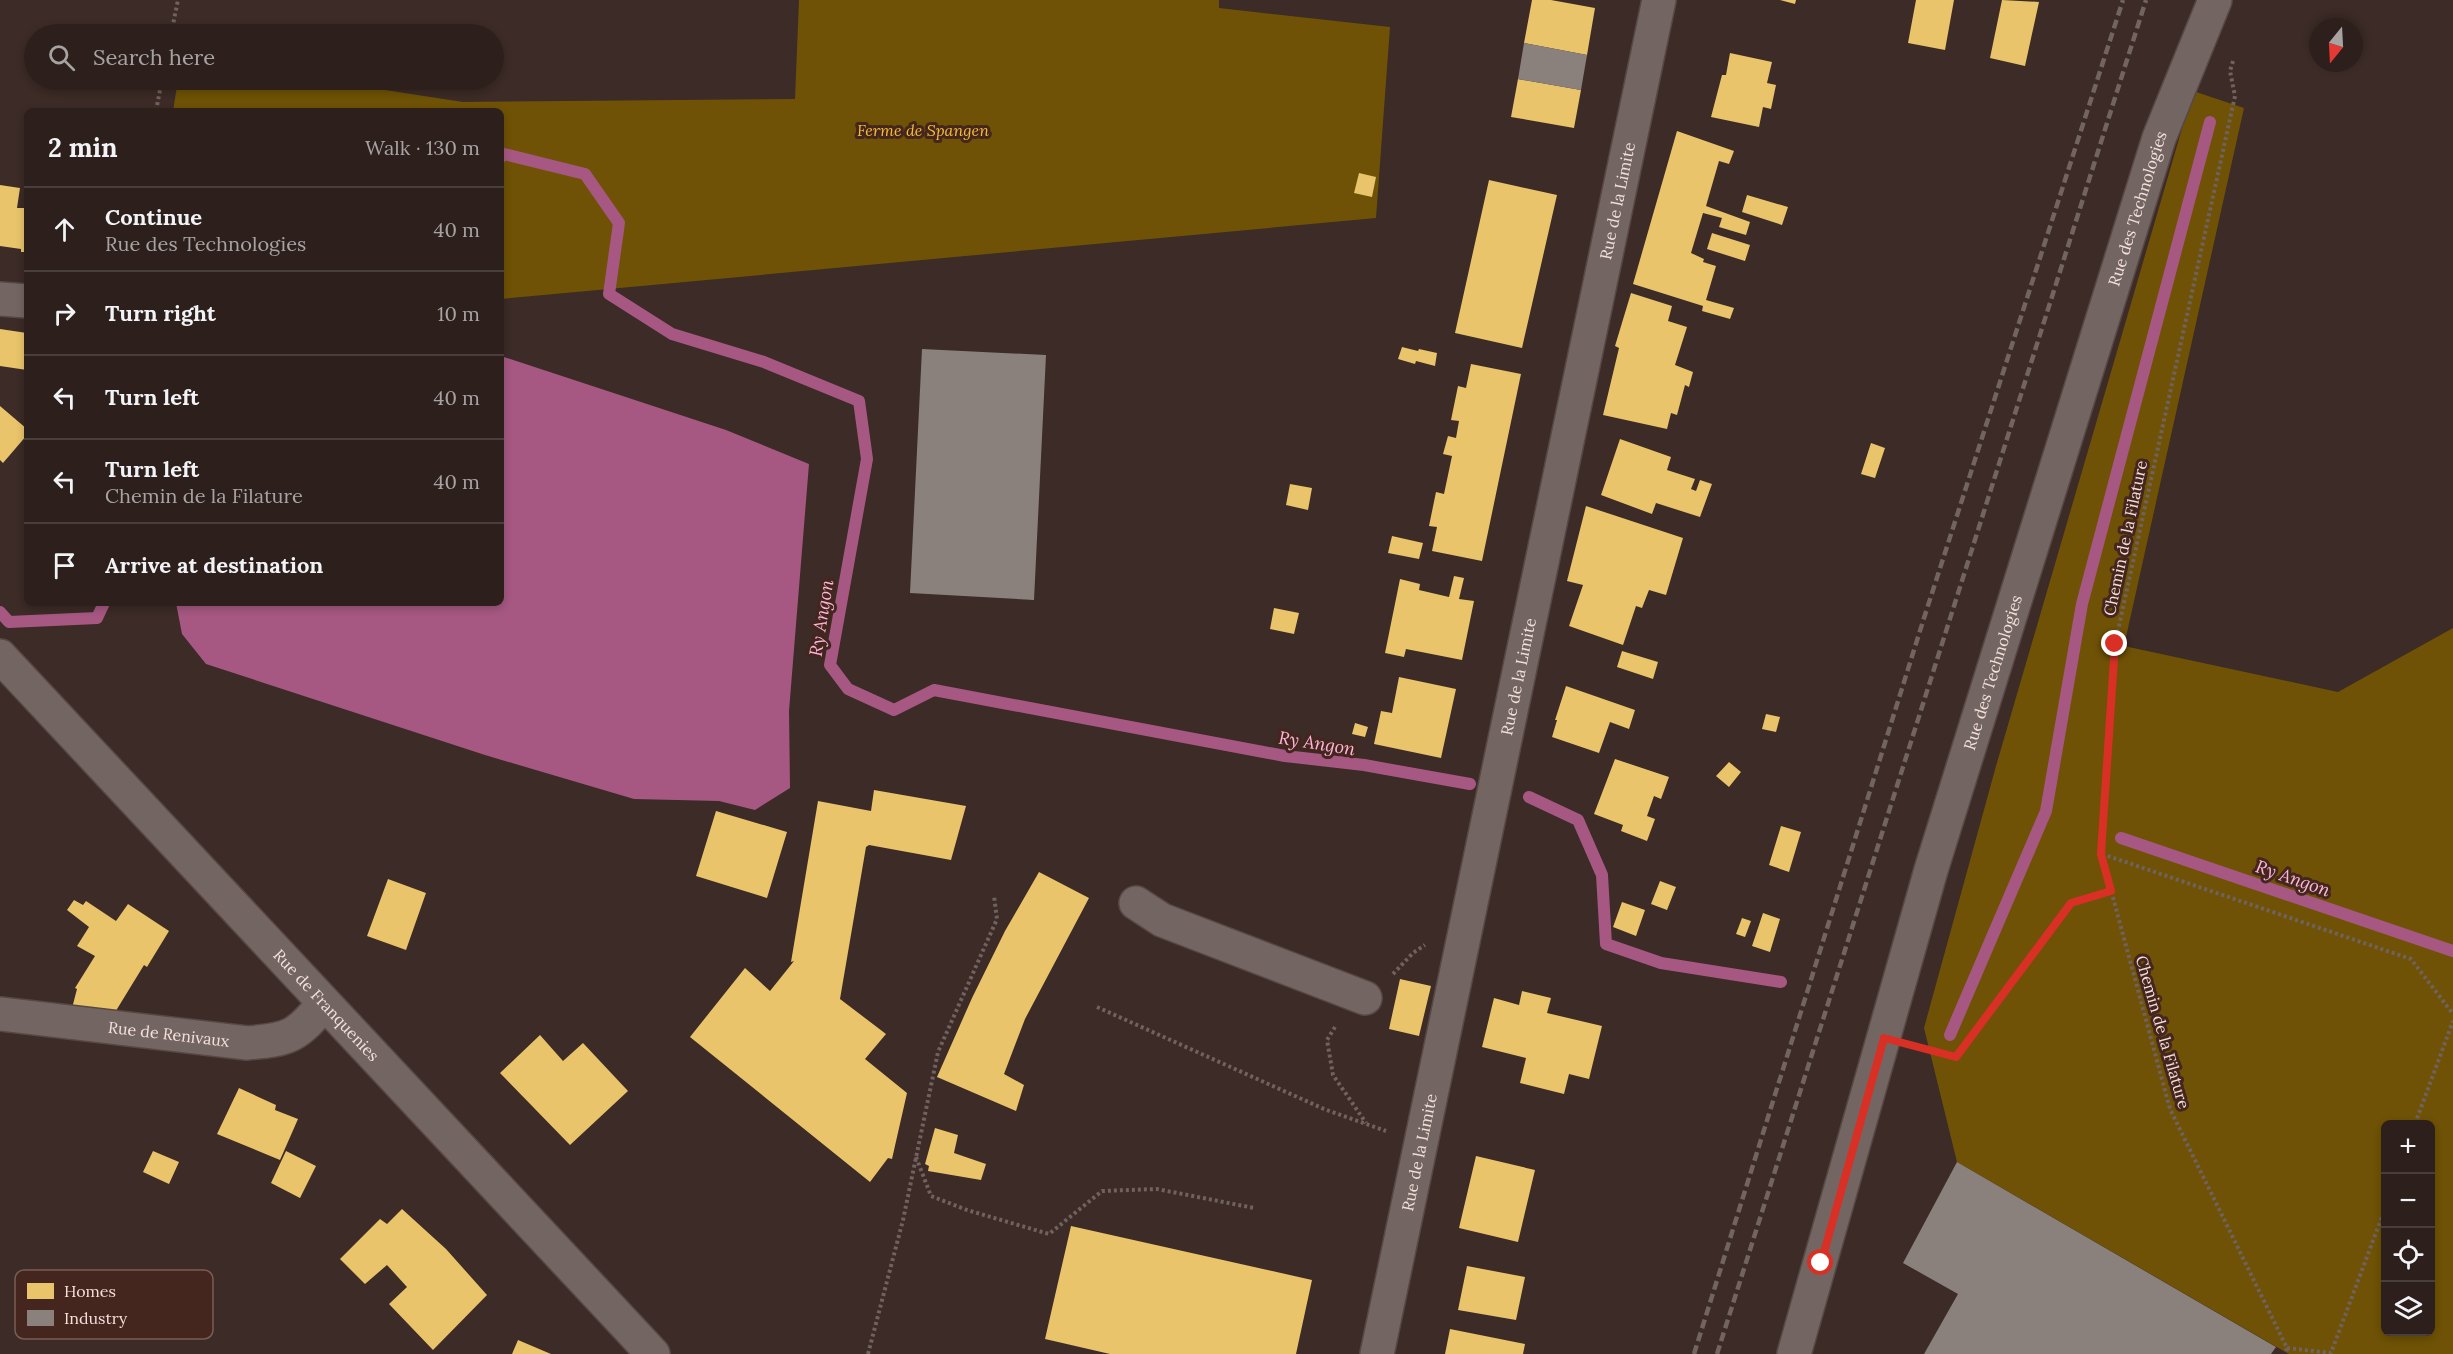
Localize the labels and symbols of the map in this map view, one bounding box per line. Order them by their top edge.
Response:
north arrow [2309,18,2363,72]
park label: Ferme de Spangen [857,120,989,140]
street label: Rue des Technologies [2104,128,2171,288]
street label: Rue de la Limite [1595,140,1639,261]
street label: Chemin de la Filature [2099,458,2151,618]
water label: Ry Angon [804,578,838,658]
street label: Rue des Technologies [1959,592,2026,752]
street label: Rue de la Limite [1496,616,1540,737]
route end [2101,630,2127,656]
water label: Ry Angon [1277,726,1357,760]
water label: Ry Angon [2253,855,2333,901]
street label: Rue de Franquenies [269,945,384,1065]
street label: Chemin de la Filature [2132,953,2195,1111]
street label: Rue de Renivaux [107,1017,231,1051]
street label: Rue de la Limite [1397,1091,1441,1213]
route start [1807,1249,1833,1275]
legend [15,1270,213,1339]
text: Homes [64,1281,116,1301]
text: Industry [64,1308,128,1328]

